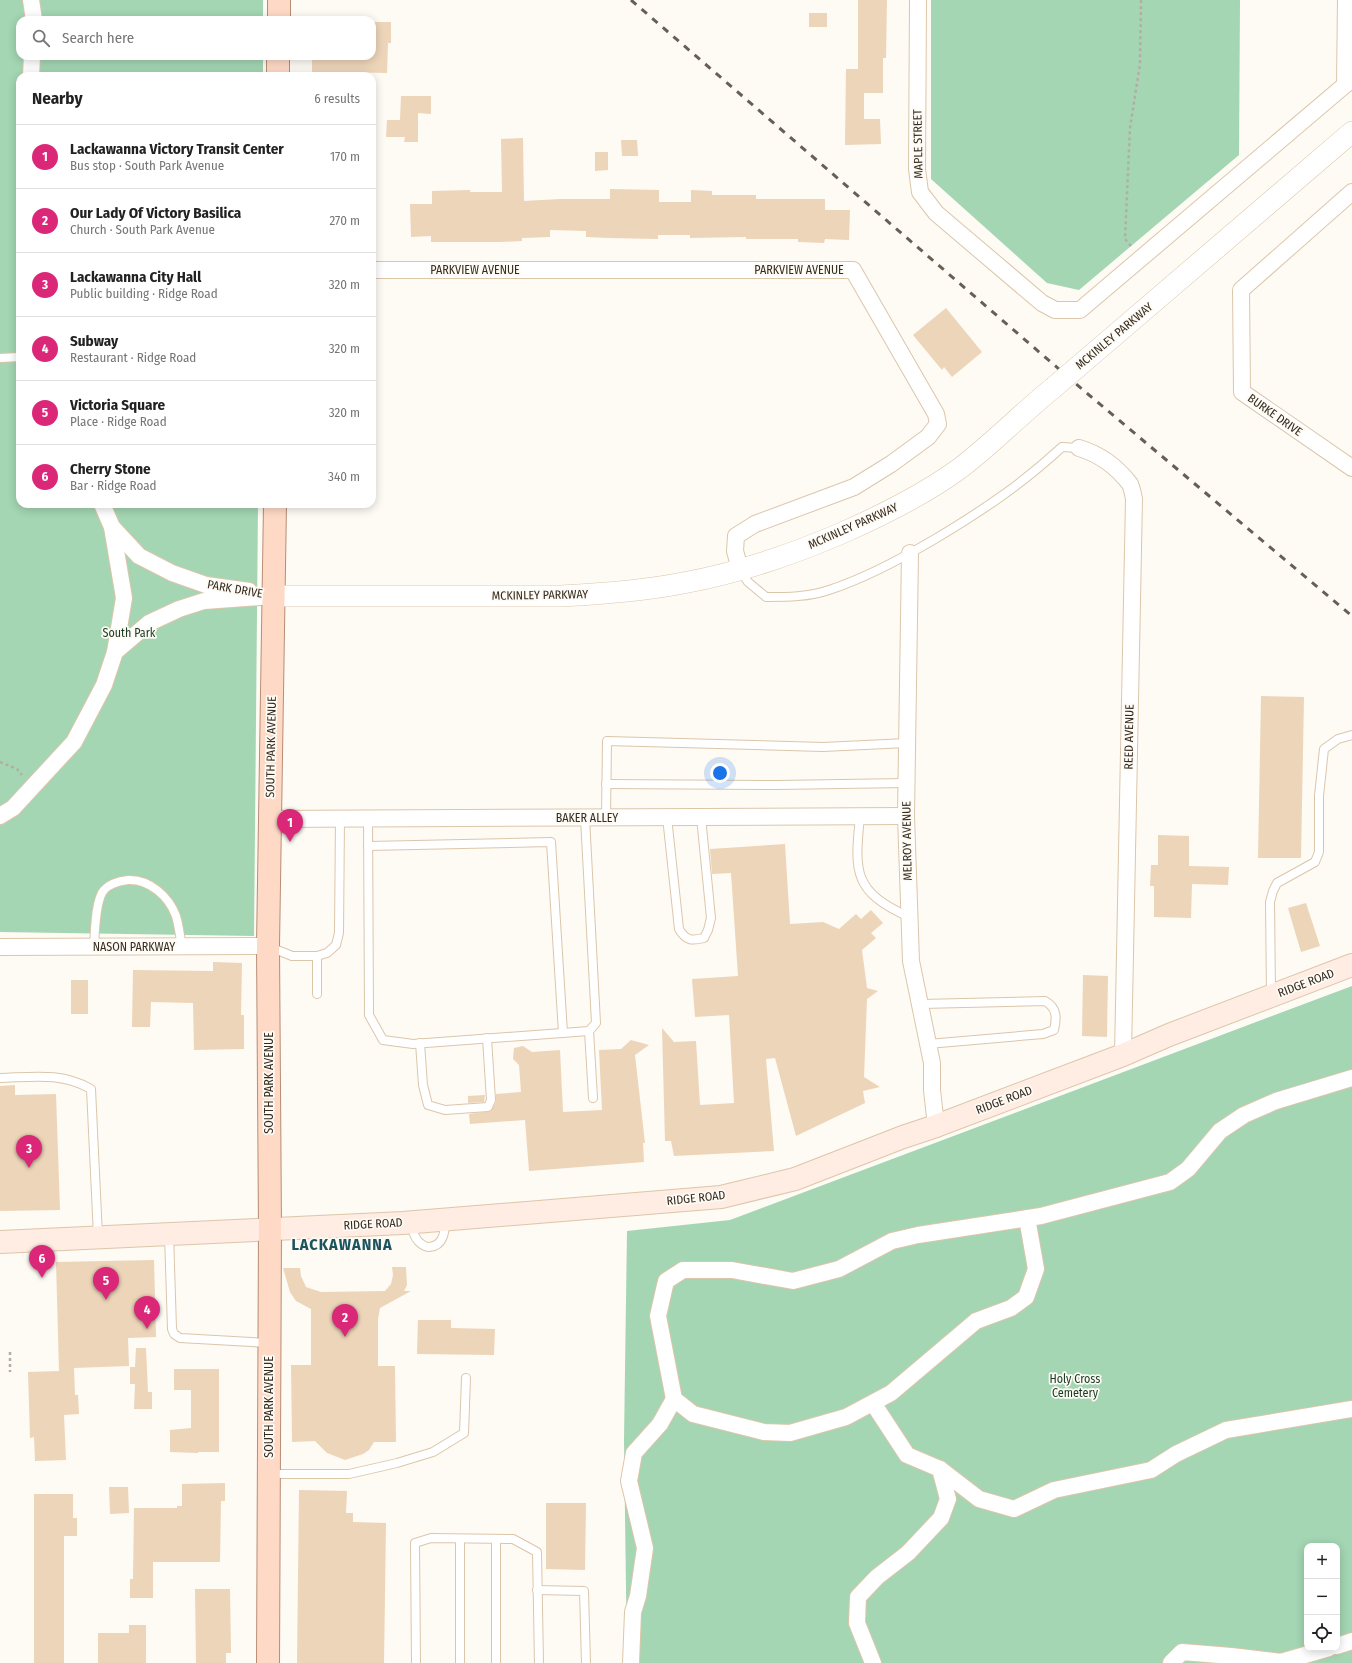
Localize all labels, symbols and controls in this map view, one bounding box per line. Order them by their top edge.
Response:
search box [16,16,376,60]
icon: search [30,27,52,49]
text: Search here [62,29,134,47]
text: Nearby [32,88,83,109]
text: 6 results [314,91,360,106]
street label: MAPLE STREET [910,109,926,179]
text: Lackawanna Victory Transit Center [70,140,284,158]
text: 1 [42,149,48,164]
text: 170 m [330,149,360,164]
text: Bus stop · South Park Avenue [70,158,224,173]
text: Our Lady Of Victory Basilica [70,204,241,222]
text: 2 [42,213,48,228]
text: 270 m [329,213,360,228]
text: Church · South Park Avenue [70,222,215,237]
street label: PARKVIEW AVENUE [430,263,520,277]
street label: PARKVIEW AVENUE [754,263,844,277]
text: Lackawanna City Hall [70,268,201,286]
text: 3 [42,277,48,292]
text: 320 m [329,277,360,292]
text: Public building · Ridge Road [70,286,218,301]
street label: MCKINLEY PARKWAY [1073,300,1155,372]
text: Subway [70,332,118,350]
text: 4 [42,341,48,356]
text: 320 m [329,341,360,356]
text: Restaurant · Ridge Road [70,350,196,365]
street label: BURKE DRIVE [1245,391,1305,439]
text: Victoria Square [70,396,165,414]
text: 5 [42,405,48,420]
text: 320 m [329,405,360,420]
text: Place · Ridge Road [70,414,167,429]
text: Cherry Stone [70,460,151,478]
text: 6 [42,469,48,484]
text: 340 m [328,469,360,484]
text: Bar · Ridge Road [70,478,157,493]
street label: MCKINLEY PARKWAY [806,500,900,552]
street label: PARK DRIVE [206,577,264,601]
street label: MCKINLEY PARKWAY [492,587,588,603]
park label: South Park [103,626,156,640]
street label: SOUTH PARK AVENUE [263,696,279,798]
street label: REED AVENUE [1121,704,1137,770]
your location [710,763,730,783]
street label: MELROY AVENUE [899,801,915,881]
pin: 1 [277,809,303,842]
street label: BAKER ALLEY [556,811,618,825]
street label: NASON PARKWAY [93,940,175,954]
street label: RIDGE ROAD [1276,966,1336,1000]
street label: SOUTH PARK AVENUE [262,1032,276,1134]
street label: RIDGE ROAD [974,1083,1034,1117]
pin: 3 [16,1135,42,1168]
street label: RIDGE ROAD [666,1188,726,1208]
street label: RIDGE ROAD [343,1215,403,1233]
district label: LACKAWANNA [291,1235,393,1254]
pin: 6 [29,1245,55,1278]
pin: 5 [93,1267,119,1300]
pin: 4 [134,1296,160,1329]
pin: 2 [332,1304,358,1337]
street label: SOUTH PARK AVENUE [262,1356,276,1458]
park label: Holy Cross Cemetery [1049,1372,1101,1400]
map controls [1304,1543,1340,1651]
button: + [1304,1543,1340,1579]
button: − [1304,1579,1340,1615]
button: locate [1304,1615,1340,1651]

